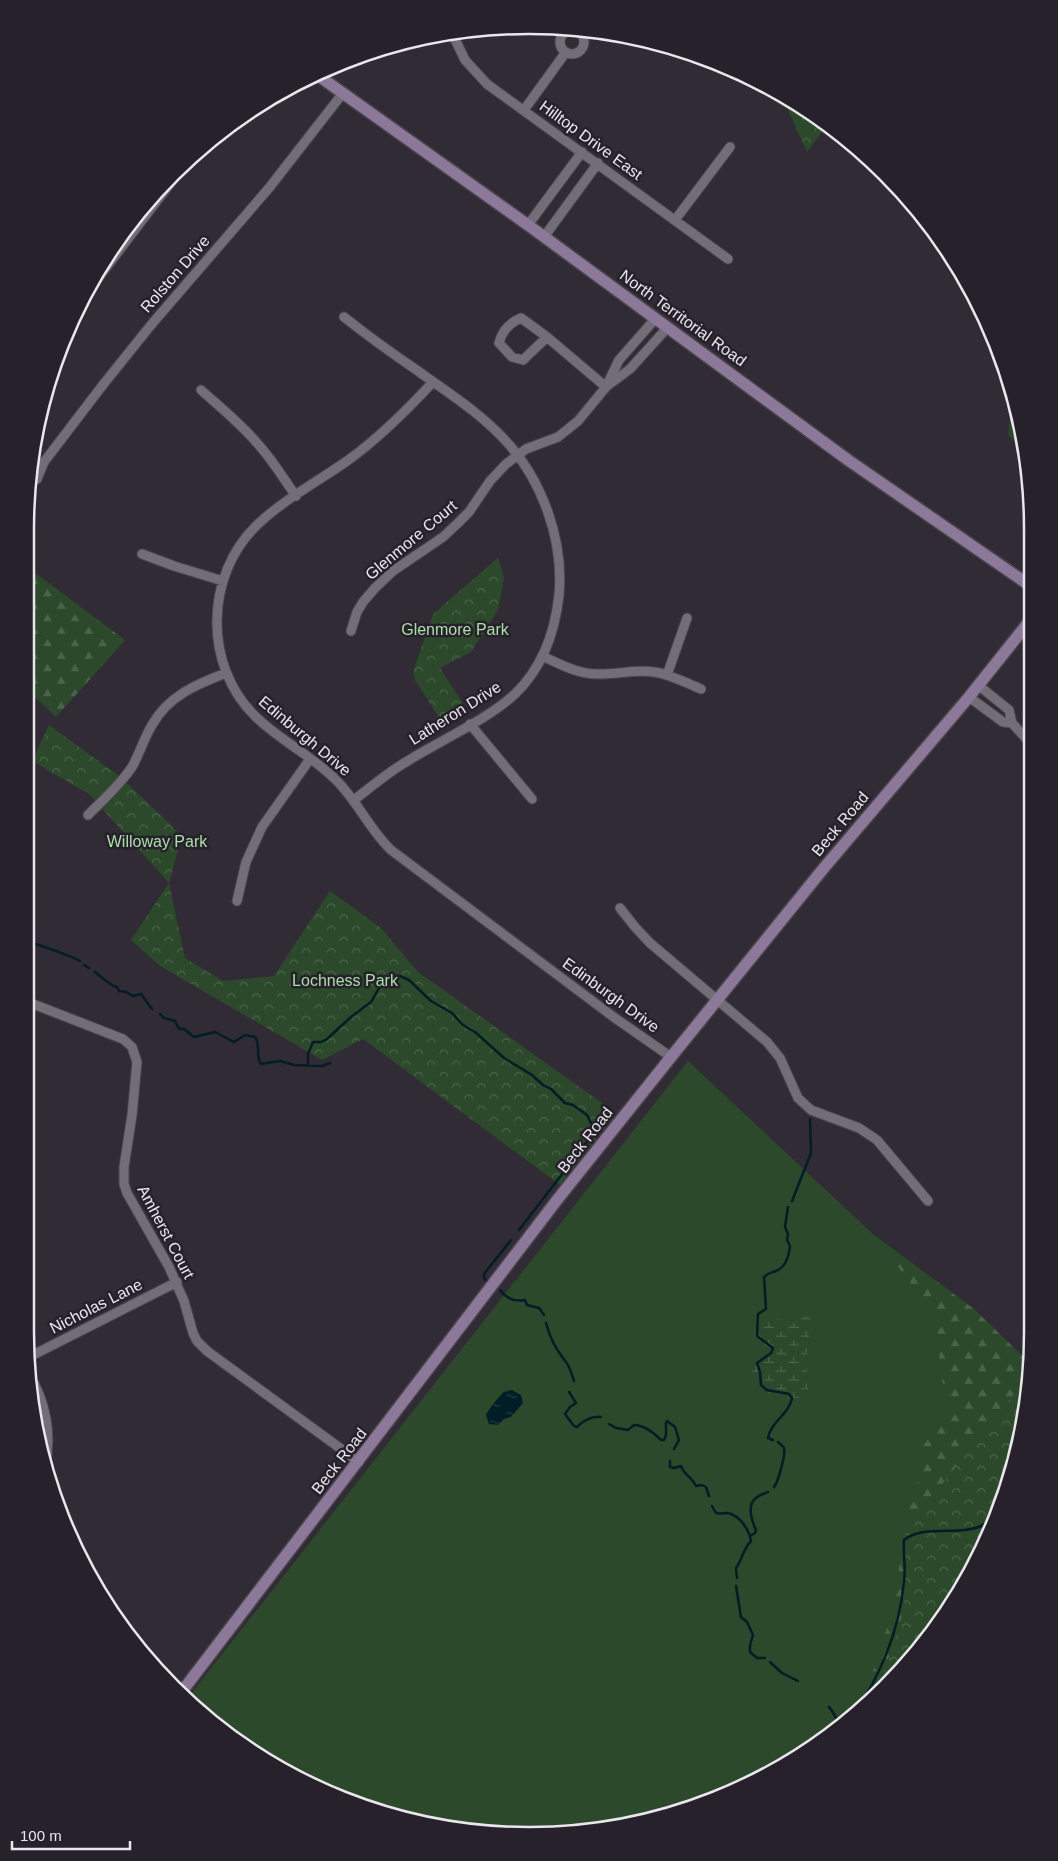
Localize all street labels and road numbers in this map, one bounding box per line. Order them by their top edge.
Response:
street label: Hilltop Drive East [536,97,646,183]
street label: Rolston Drive [137,232,213,316]
street label: North Territorial Road [617,267,749,369]
street label: Glenmore Court [362,497,460,583]
street label: Latheron Drive [406,678,504,748]
street label: Edinburgh Drive [256,693,354,779]
street label: Beck Road [808,789,872,859]
street label: Edinburgh Drive [560,954,662,1036]
street label: Beck Road [554,1104,616,1176]
street label: Amherst Court [134,1182,198,1282]
street label: Nicholas Lane [47,1275,145,1337]
street label: Beck Road [308,1425,370,1497]

